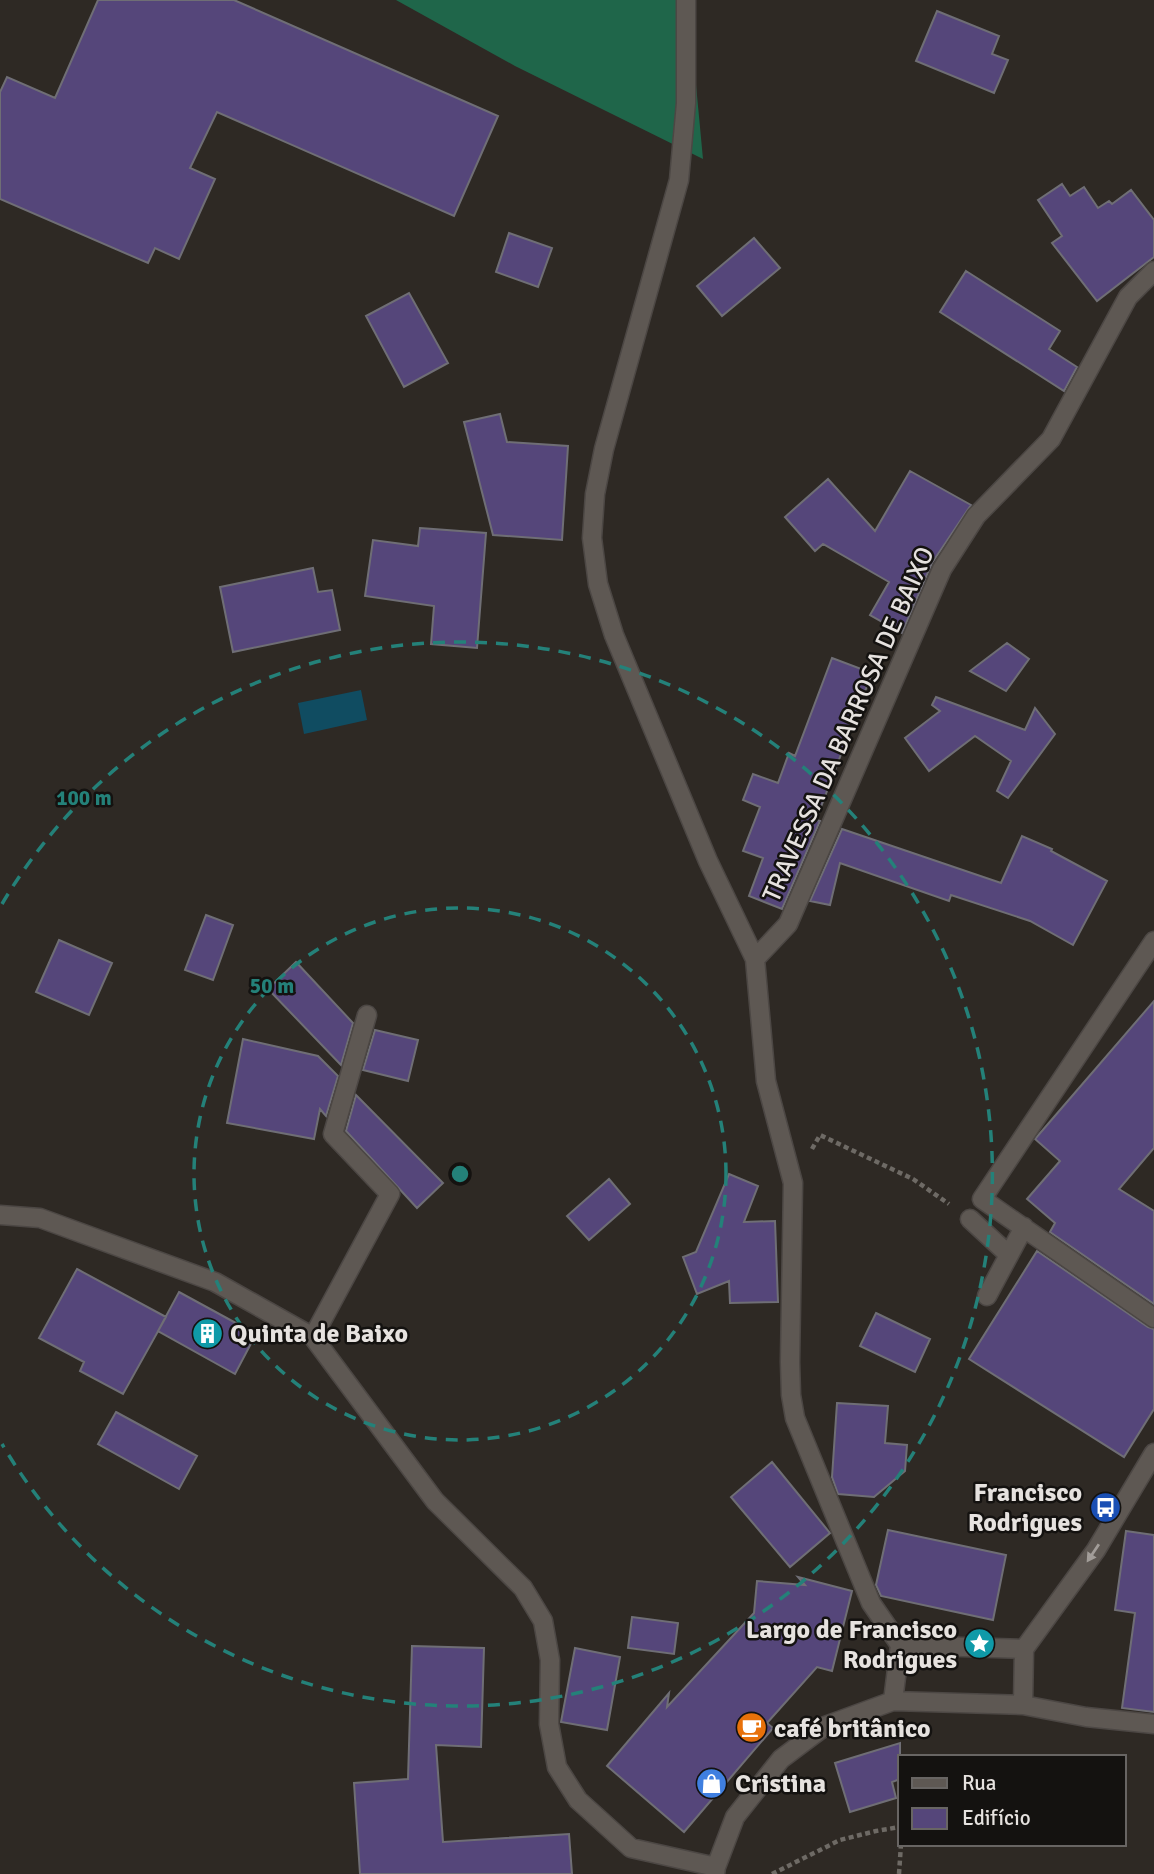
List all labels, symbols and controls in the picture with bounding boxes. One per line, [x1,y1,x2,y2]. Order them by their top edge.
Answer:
street label: TRAVESSA DA BARROSA DE BAIXO [756,542,942,907]
text: 100 m [56,785,112,811]
text: 50 m [250,973,294,999]
centre of rings [448,1162,472,1186]
building icon: Quinta de Baixo [190,1316,224,1350]
place label: Quinta de Baixo [230,1318,408,1350]
place label: Francisco Rodrigues [968,1477,1082,1539]
bus stop icon: Francisco Rodrigues [1088,1490,1122,1524]
one-way arrow [1086,1544,1100,1562]
place label: Largo de Francisco Rodrigues [746,1614,957,1676]
place icon: Largo de Francisco Rodrigues [963,1627,997,1661]
cafe icon: café britânico [734,1711,768,1745]
place label: café britânico [774,1713,931,1745]
legend [898,1755,1126,1846]
shop icon: Cristina [695,1766,729,1800]
place label: Cristina [735,1768,826,1800]
text: Rua [962,1770,996,1796]
text: Edifício [962,1805,1031,1831]

